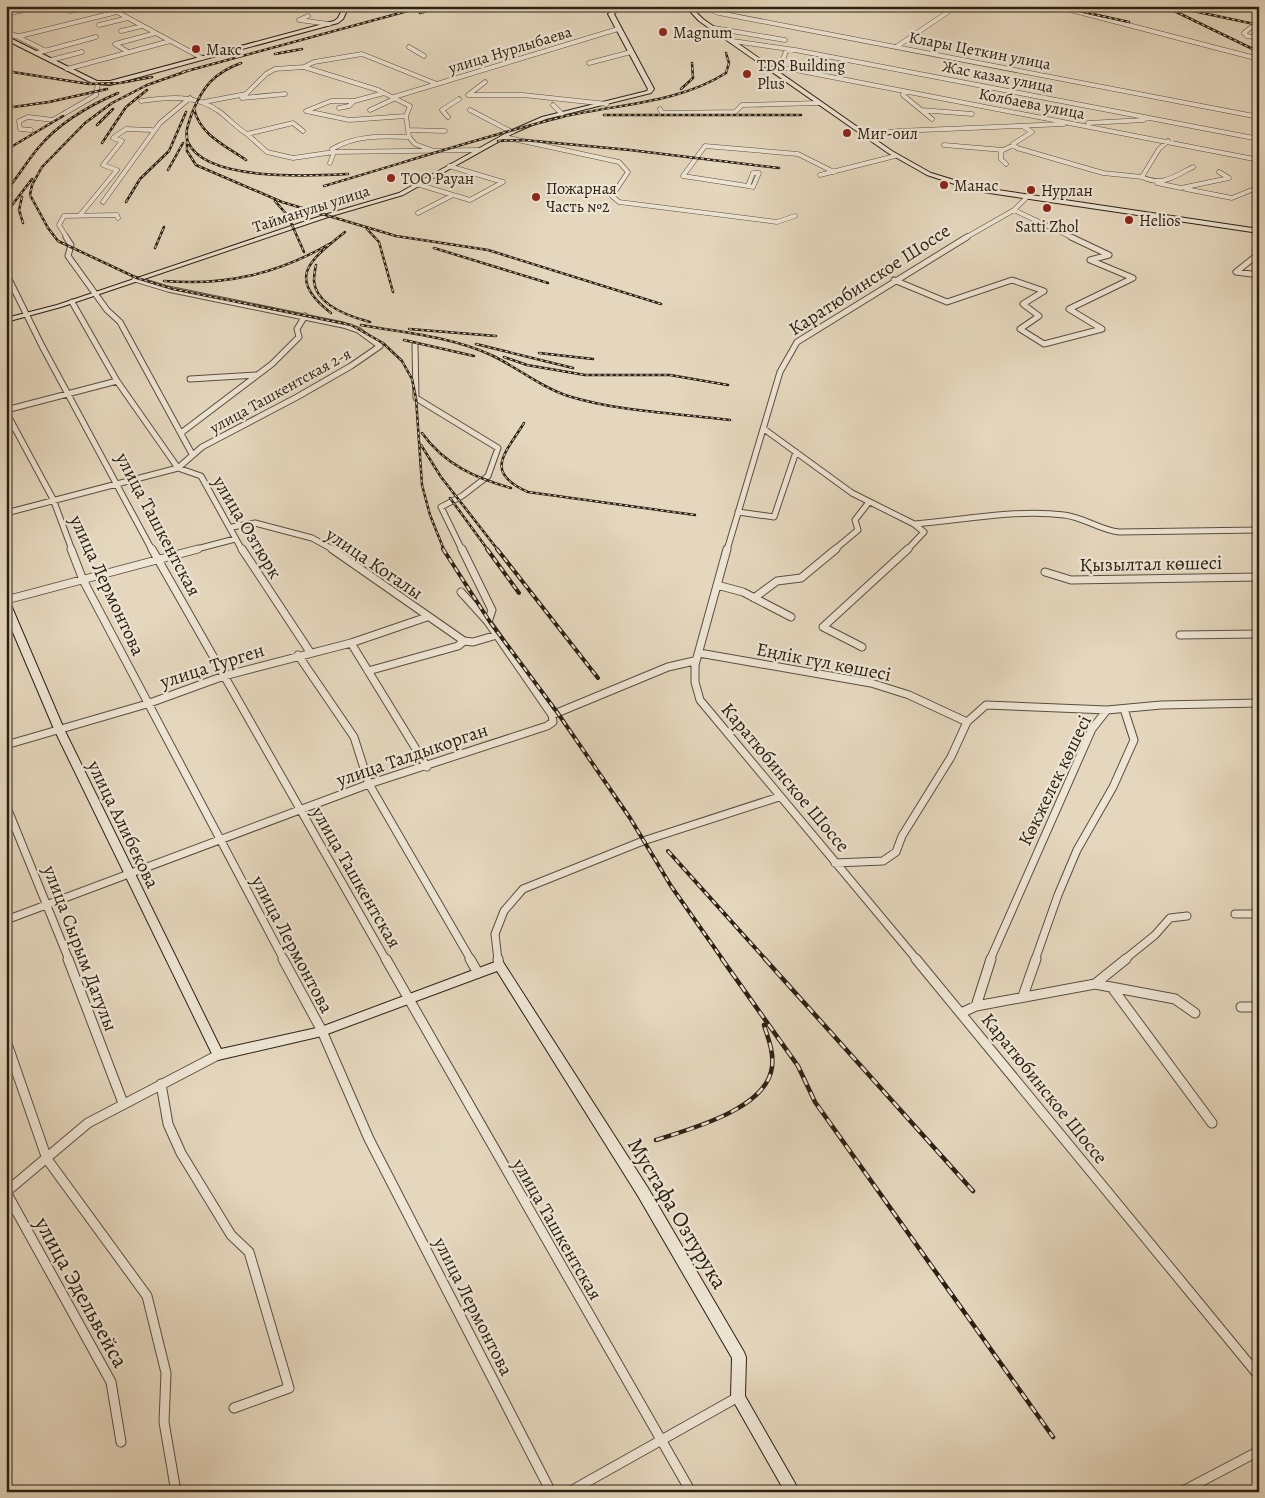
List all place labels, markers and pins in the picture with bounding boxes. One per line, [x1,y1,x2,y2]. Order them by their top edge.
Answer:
place label: Magnum [673,22,733,44]
marker: Magnum [657,26,669,38]
place label: Макс [206,39,242,61]
marker: Макс [190,43,202,55]
place label: TDS Building Plus [757,55,845,95]
marker: TDS Building Plus [741,68,753,80]
place label: Миг-оил [857,123,918,145]
marker: Миг-оил [841,127,853,139]
place label: ТОО Рауан [401,168,474,190]
marker: ТОО Рауан [385,172,397,184]
place label: Манас [954,175,998,197]
place label: Пожарная Часть №2 [546,178,617,218]
marker: Манас [938,179,950,191]
place label: Нурлан [1041,180,1093,202]
marker: Нурлан [1025,184,1037,196]
marker: Пожарная Часть №2 [530,191,542,203]
marker: Satti Zhol [1041,202,1053,214]
place label: Helios [1139,210,1181,232]
marker: Helios [1123,214,1135,226]
place label: Satti Zhol [1015,216,1079,238]

